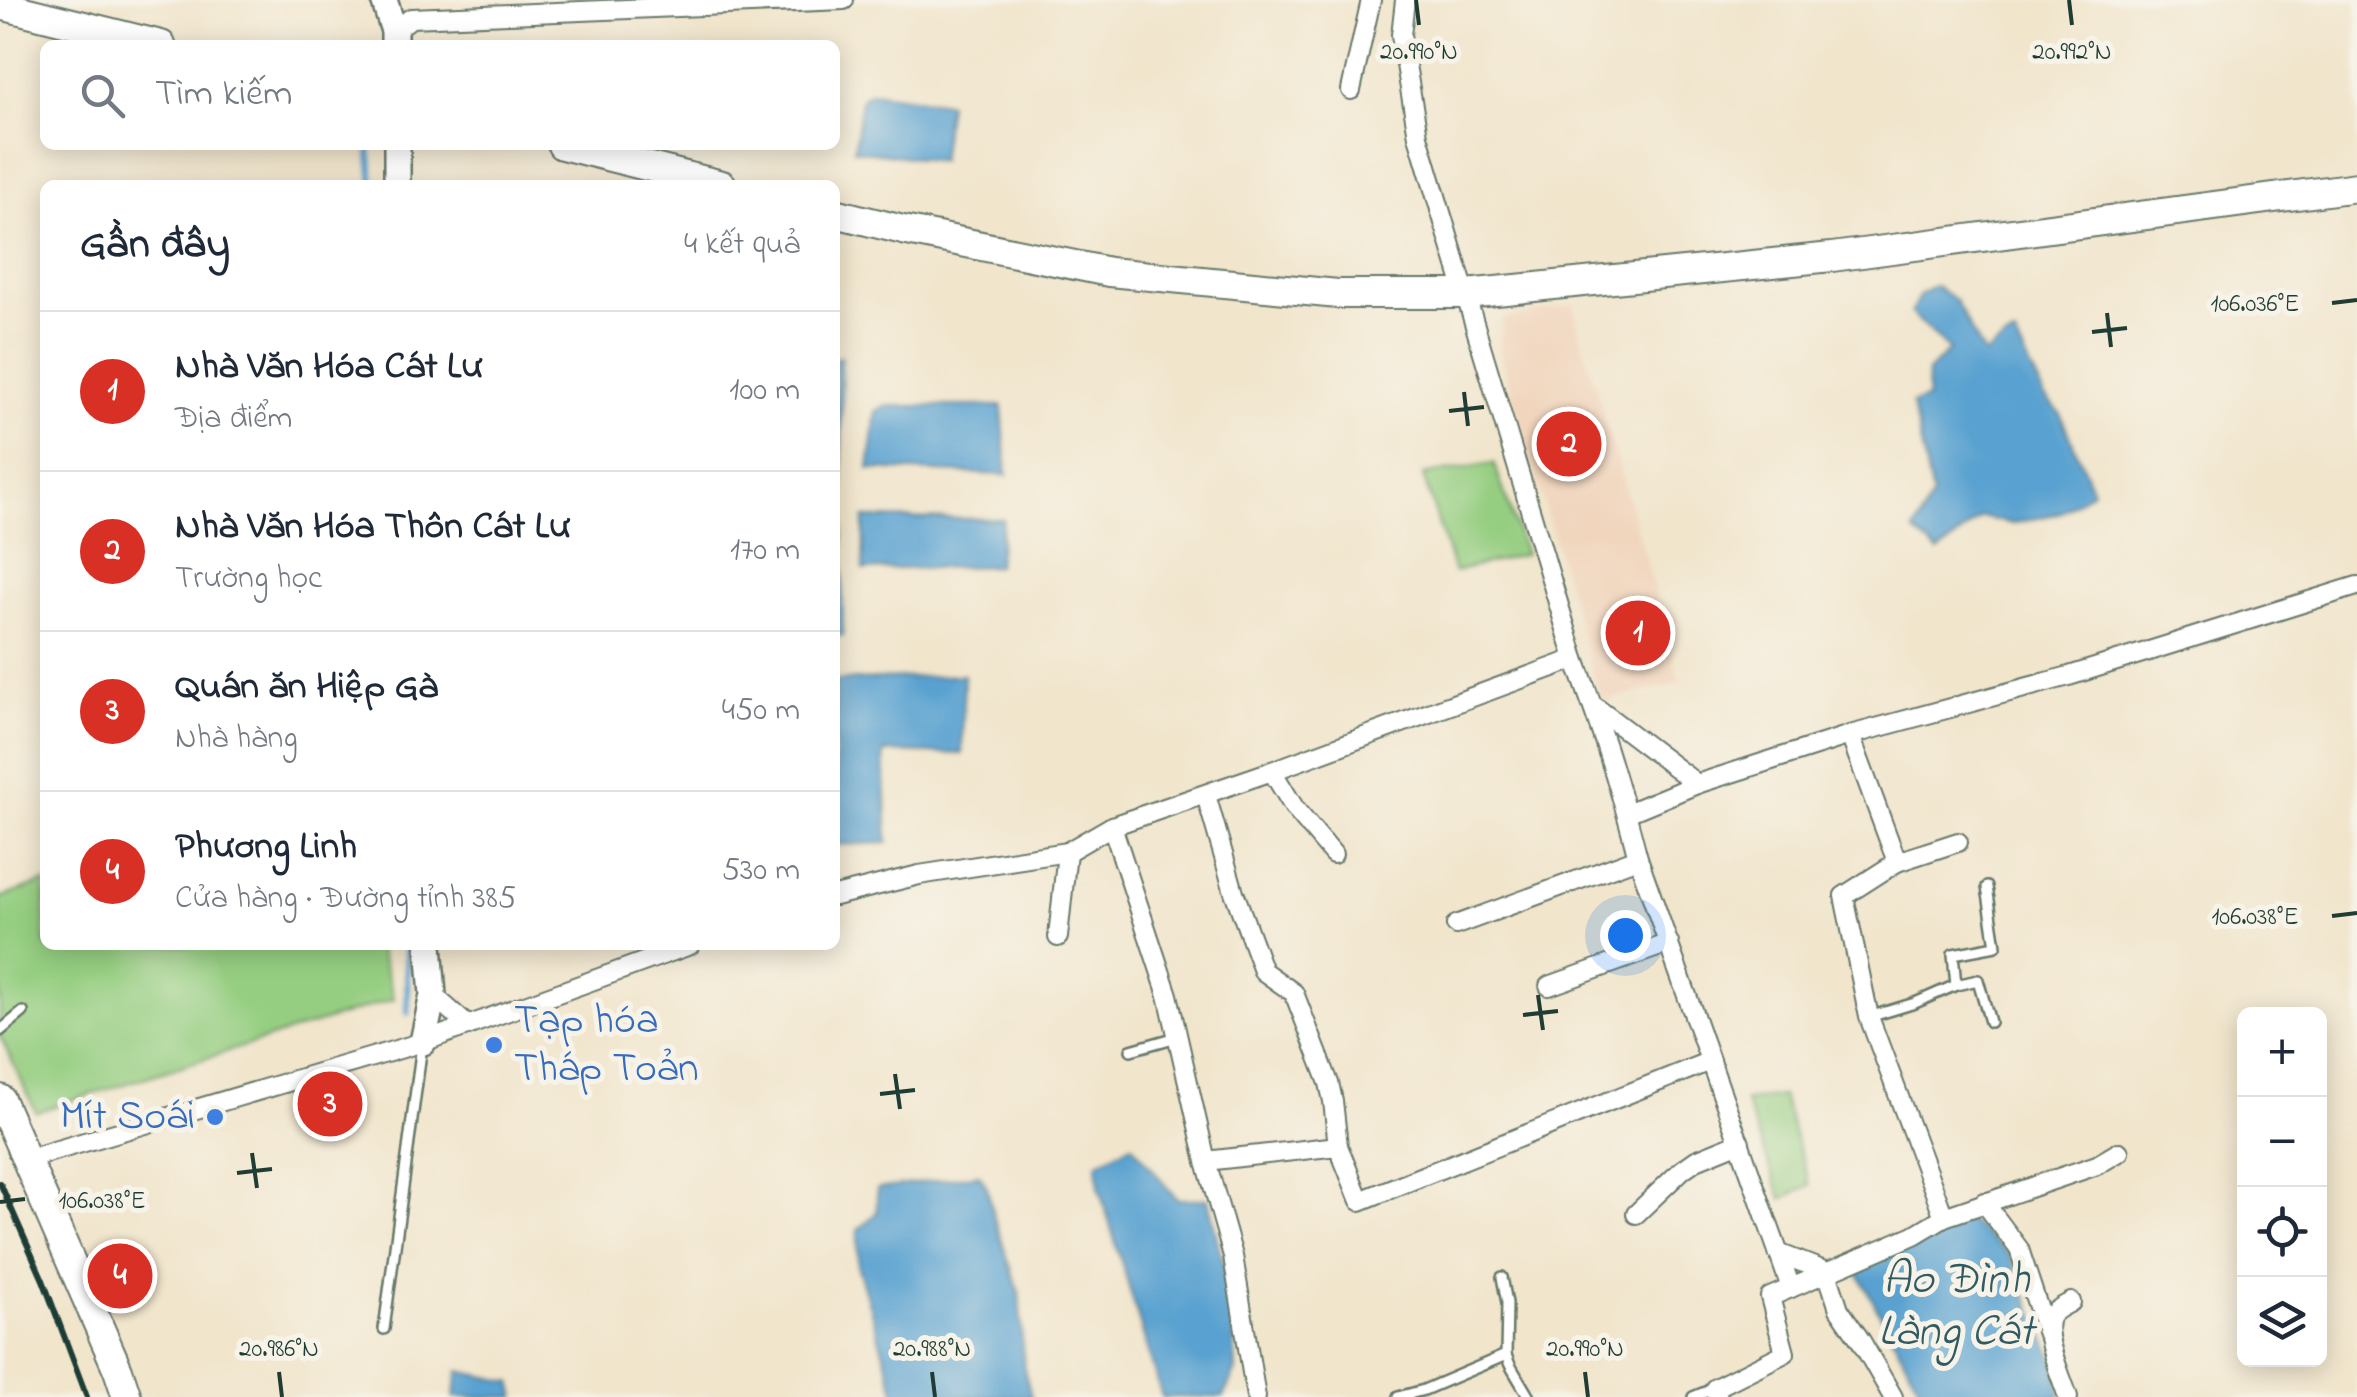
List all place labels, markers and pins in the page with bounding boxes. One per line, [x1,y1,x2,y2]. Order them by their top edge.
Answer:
pin: 2 [1536,406,1602,482]
pin: 1 [1606,596,1670,670]
place label: Tạp hóa Tháp Toản [514,991,699,1100]
marker: Tạp hóa Tháp Toản [483,1034,505,1056]
pin: 3 [298,1066,362,1142]
place label: Mít Soái [60,1087,195,1148]
marker: Mít Soái [204,1106,226,1128]
pin: 4 [88,1238,152,1314]

